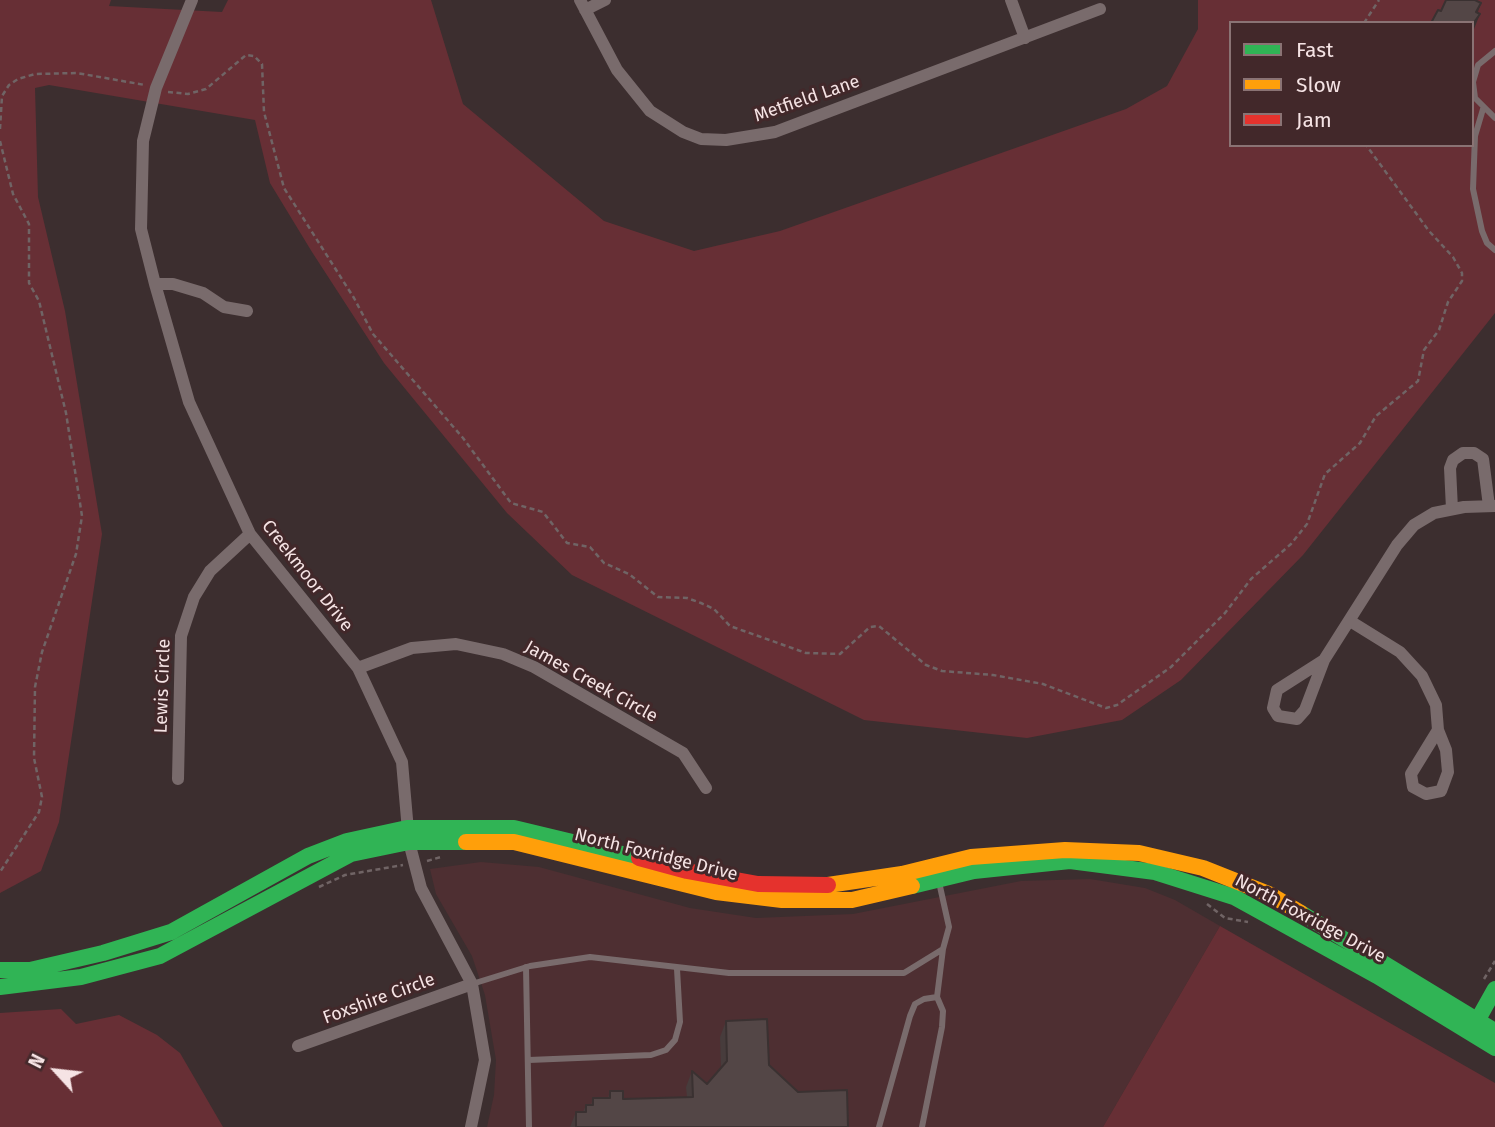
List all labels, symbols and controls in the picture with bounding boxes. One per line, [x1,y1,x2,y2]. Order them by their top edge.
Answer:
legend [1229,21,1474,147]
text: Fast [1296,37,1334,63]
street label: Metfield Lane [751,71,863,127]
text: Slow [1296,72,1341,98]
text: Jam [1296,107,1332,133]
street label: Creekmoor Drive [257,516,357,636]
street label: James Creek Circle [521,637,661,727]
street label: Lewis Circle [151,638,175,734]
street label: North Foxridge Drive [572,824,740,886]
street label: North Foxridge Drive [1231,870,1389,968]
street label: Foxshire Circle [320,969,438,1029]
north arrow [21,1036,91,1106]
text: N [24,1050,50,1072]

